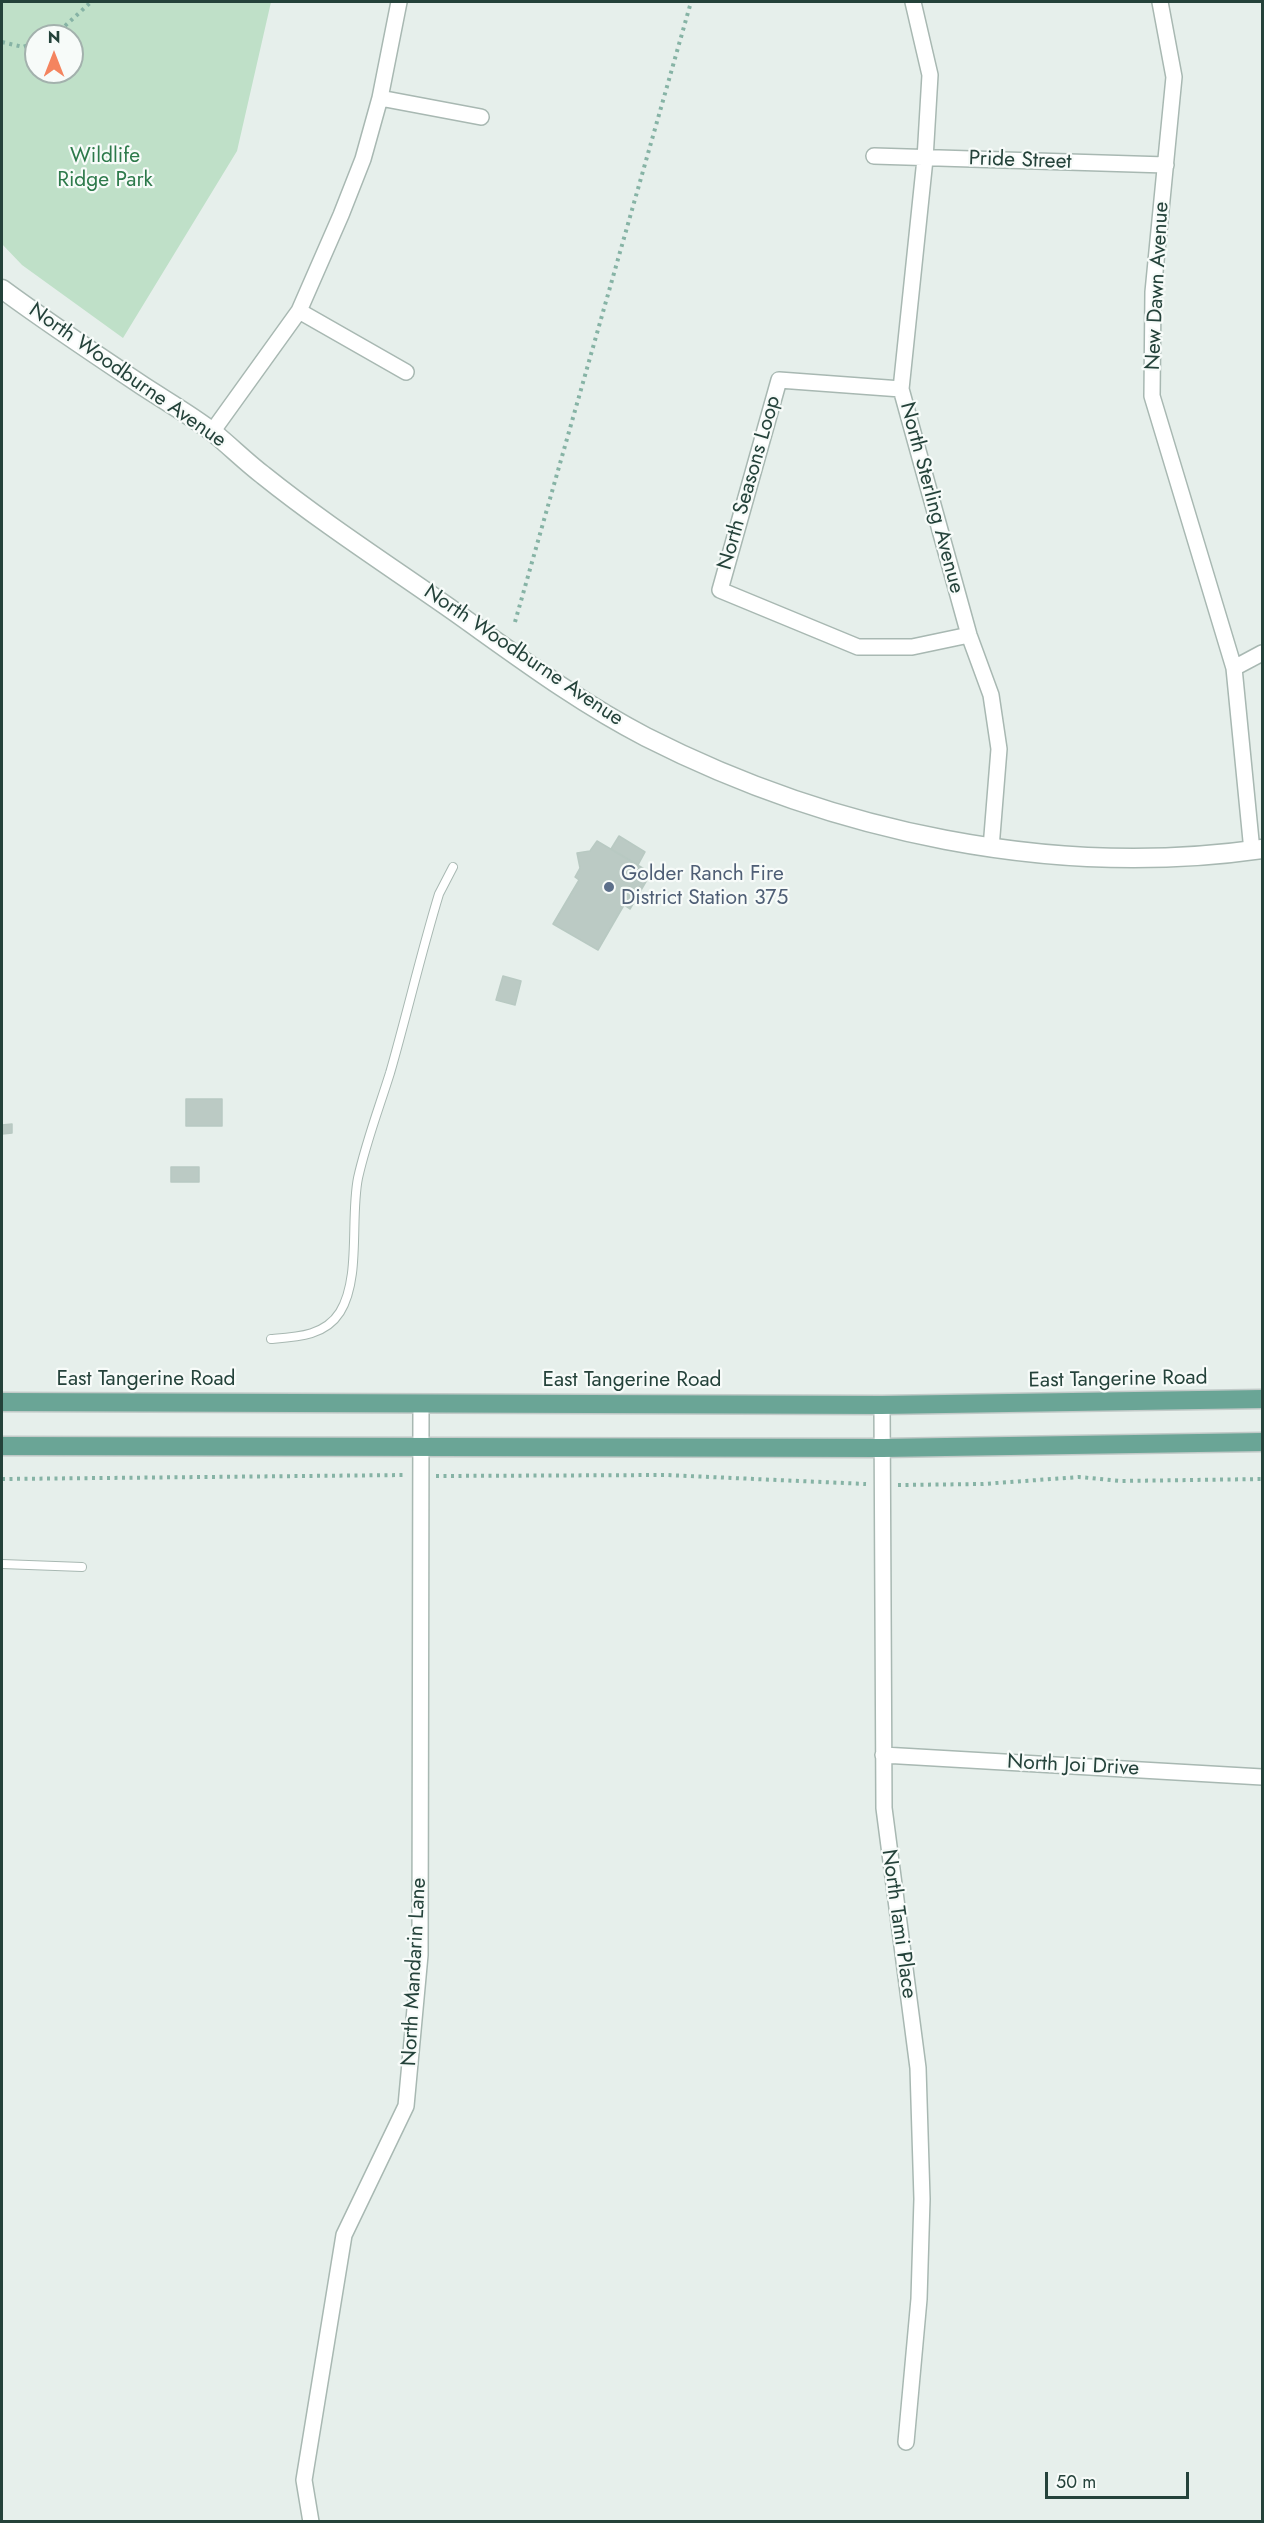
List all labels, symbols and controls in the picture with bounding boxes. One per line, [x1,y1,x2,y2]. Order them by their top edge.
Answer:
north arrow [24,24,84,84]
text: N [48,26,60,49]
park label: Wildlife Ridge Park [57,144,153,194]
street label: Pride Street [968,147,1072,175]
street label: New Dawn Avenue [1141,201,1175,371]
street label: North Woodburne Avenue [23,298,231,454]
street label: North Seasons Loop [713,393,787,573]
street label: North Sterling Avenue [893,400,969,596]
street label: North Woodburne Avenue [419,580,627,732]
place label: Golder Ranch Fire District Station 375 [621,862,788,912]
marker: Golder Ranch Fire District Station 375 [602,880,616,894]
street label: East Tangerine Road [1028,1366,1208,1394]
street label: East Tangerine Road [56,1367,236,1393]
street label: East Tangerine Road [542,1368,722,1394]
street label: North Joi Drive [1006,1750,1140,1782]
street label: North Tami Place [875,1848,921,2000]
street label: North Mandarin Lane [397,1877,433,2067]
scale bar [1048,2460,1192,2498]
text: 50 m [1056,2469,1096,2495]

